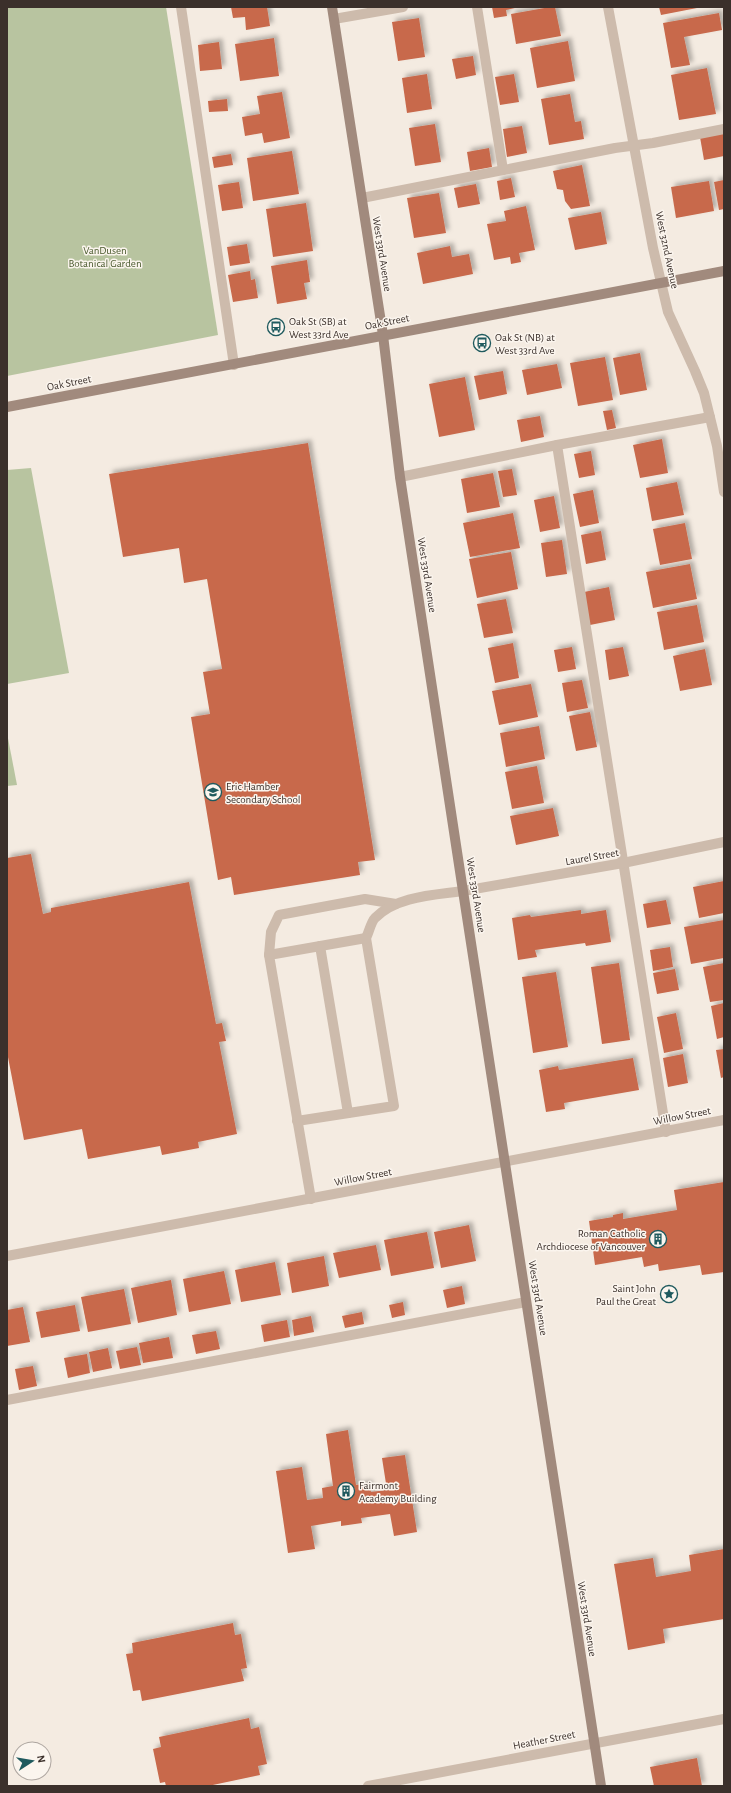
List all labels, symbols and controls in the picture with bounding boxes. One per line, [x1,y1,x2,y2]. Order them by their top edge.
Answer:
street label: West 32nd Avenue [653,210,681,290]
street label: West 33rd Avenue [371,216,393,292]
park label: VanDusen Botanical Garden [68,245,142,269]
street label: Oak Street [364,312,411,332]
place label: Oak St (SB) at West 33rd Ave [289,316,349,340]
bus stop icon: Oak St (SB) at West 33rd Ave [266,317,286,337]
place label: Oak St (NB) at West 33rd Ave [495,332,555,356]
bus stop icon: Oak St (NB) at West 33rd Ave [472,333,492,353]
street label: Oak Street [46,373,93,393]
street label: West 33rd Avenue [416,537,438,613]
place label: Eric Hamber Secondary School [226,781,301,805]
school or university icon: Eric Hamber Secondary School [203,782,223,802]
street label: Laurel Street [564,847,620,867]
street label: West 33rd Avenue [465,857,487,933]
street label: Willow Street [652,1105,712,1127]
street label: Willow Street [333,1166,393,1188]
place label: Roman Catholic Archdiocese of Vancouver [536,1228,646,1252]
building icon: Roman Catholic Archdiocese of Vancouver [648,1229,668,1249]
street label: West 33rd Avenue [527,1260,549,1336]
place label: Saint John Paul the Great [596,1283,656,1307]
place icon: Saint John Paul the Great [659,1284,679,1304]
place label: Fairmont Academy Building [359,1480,437,1504]
building icon: Fairmont Academy Building [336,1481,356,1501]
street label: West 33rd Avenue [576,1581,598,1657]
street label: Heather Street [512,1728,576,1751]
north arrow [12,1741,52,1781]
text: N [35,1754,47,1764]

